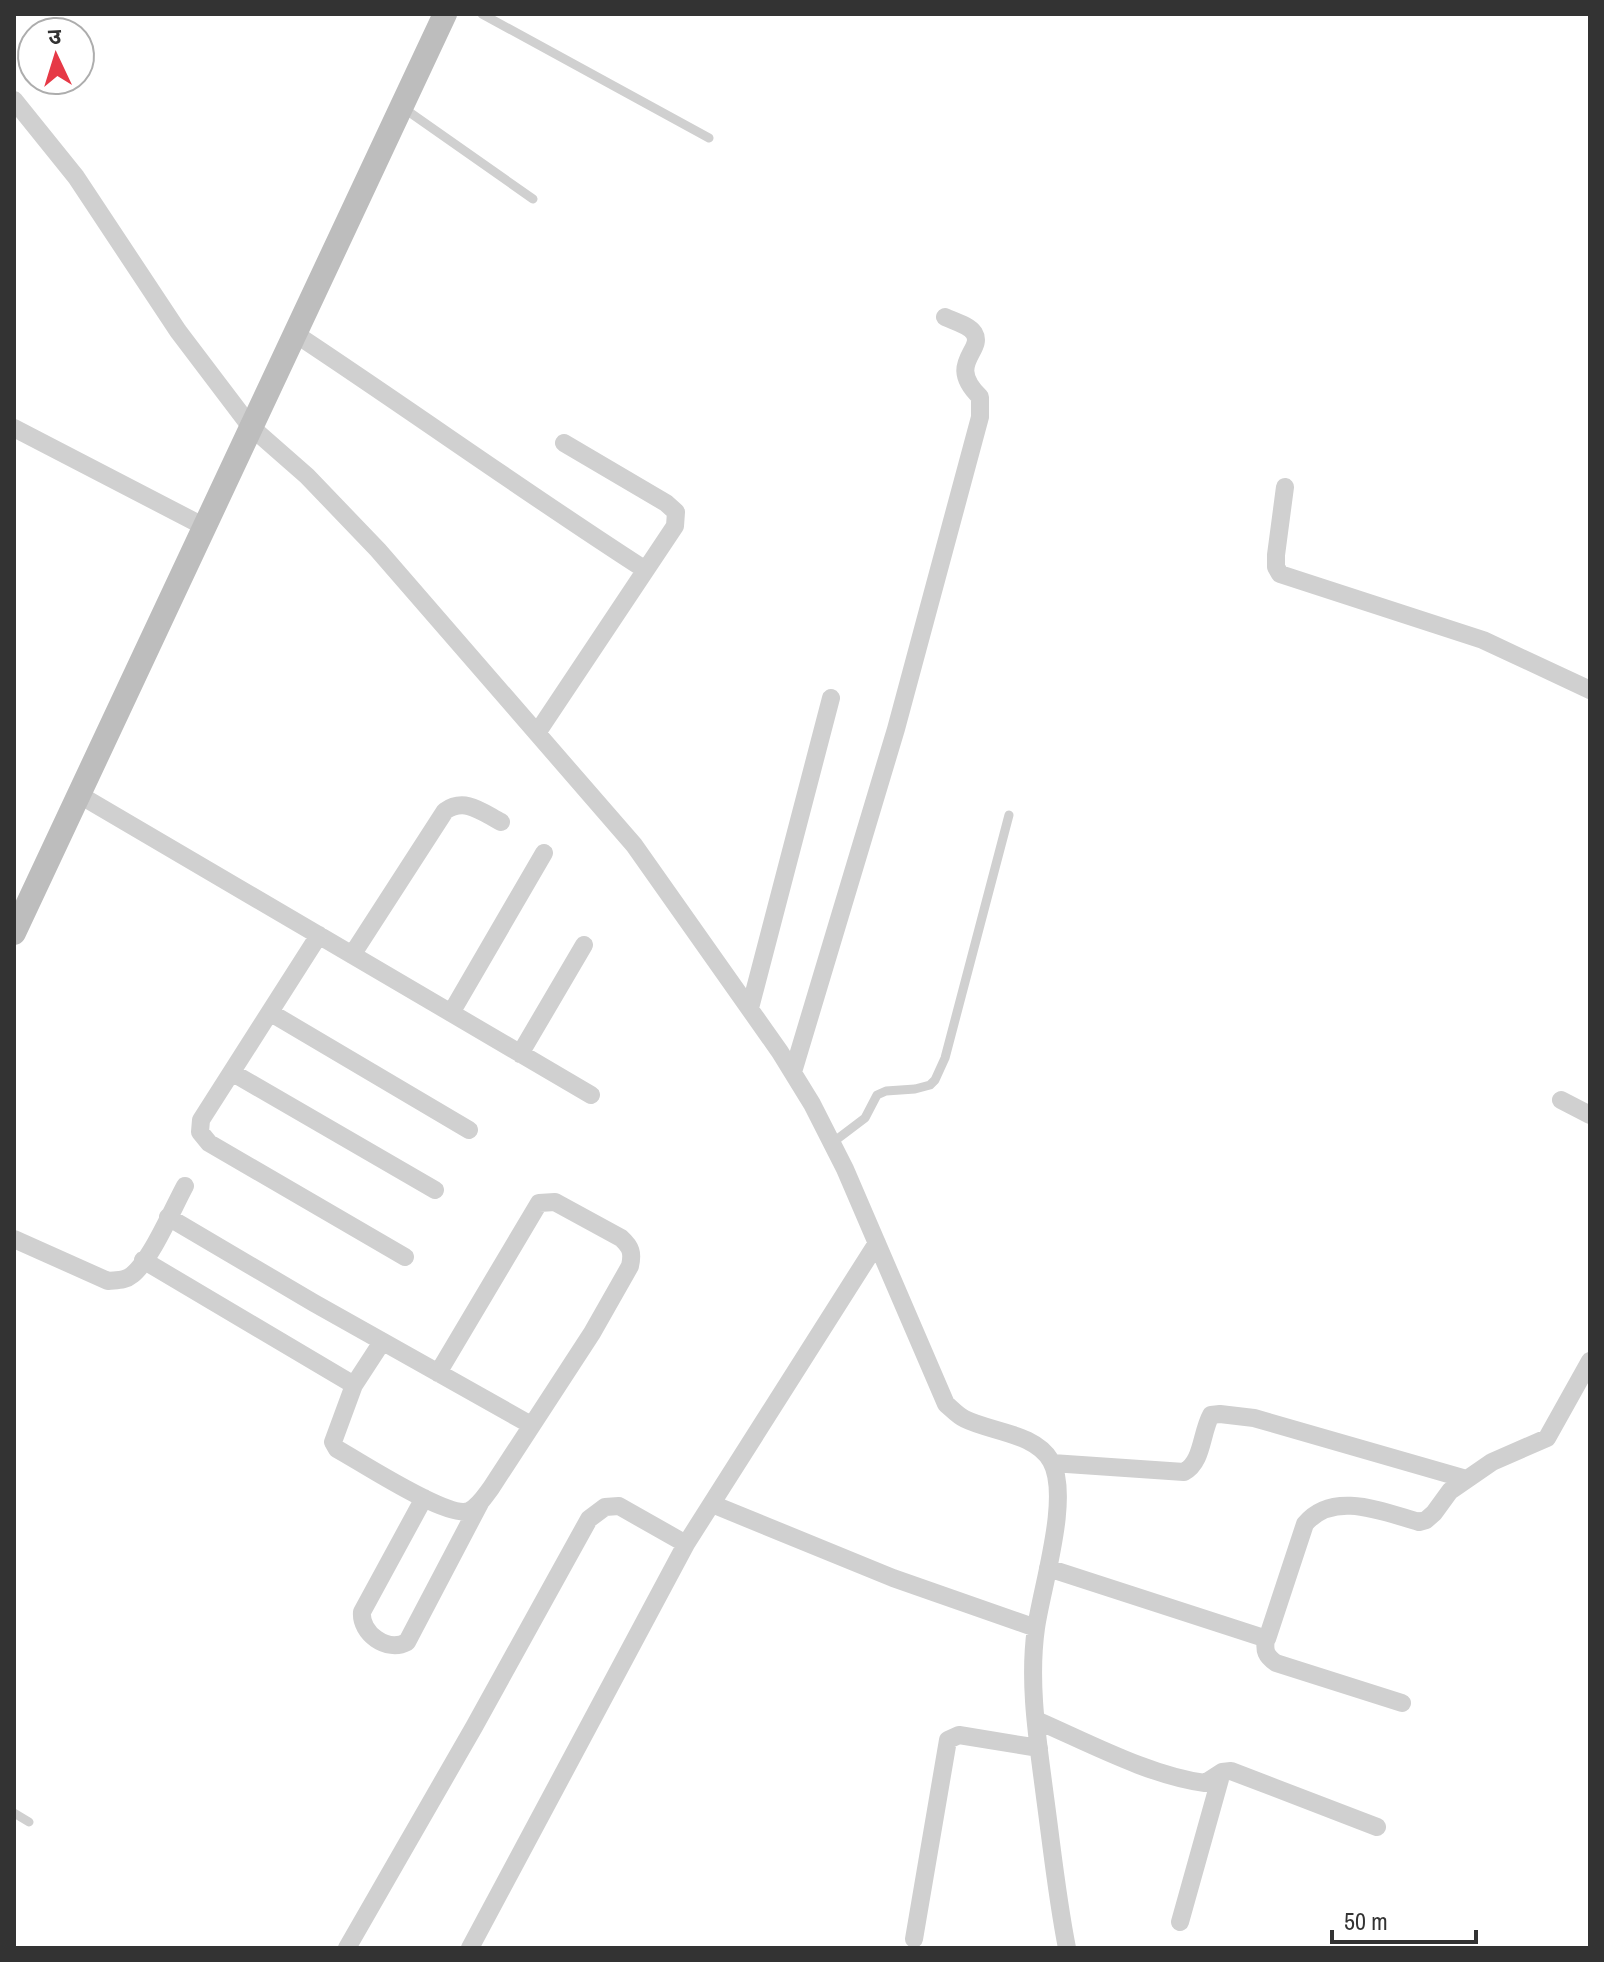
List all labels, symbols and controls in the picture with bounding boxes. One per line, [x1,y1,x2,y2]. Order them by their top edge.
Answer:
north arrow [16,16,96,96]
text: उ [47,21,63,51]
scale bar [1332,1894,1476,1944]
text: 50 m [1344,1905,1388,1937]

